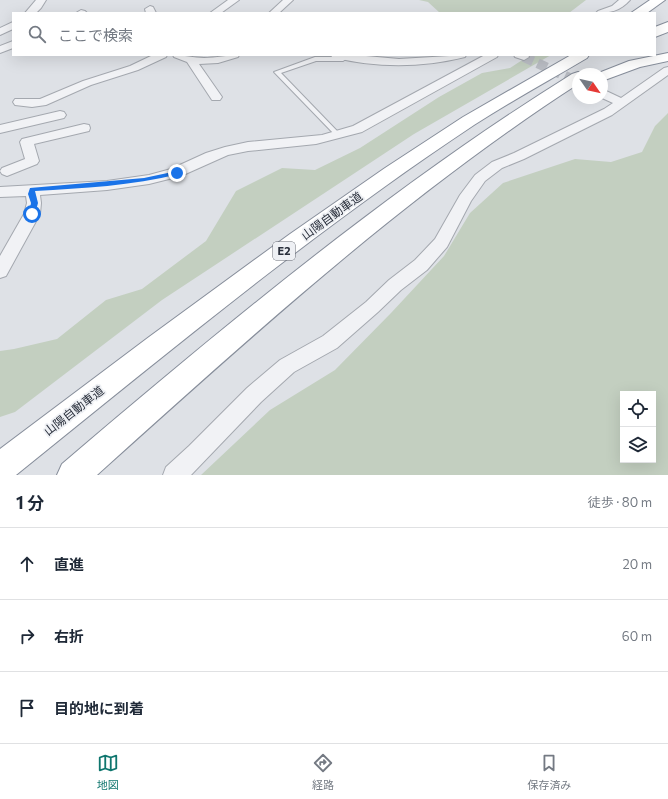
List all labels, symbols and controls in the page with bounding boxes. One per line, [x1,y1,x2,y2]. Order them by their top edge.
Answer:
search box [12,12,656,56]
icon: search [26,23,48,45]
text: ここで検索 [58,26,133,44]
north arrow [572,68,608,104]
route end [168,164,186,182]
street label: 山陽自動車道 [298,188,365,242]
route start [23,205,41,223]
road number: E2 [273,242,295,260]
street label: 山陽自動車道 [41,383,106,438]
map controls [620,391,656,463]
button: locate [620,391,656,427]
button: layers [620,427,656,463]
text: 1 分 [16,492,44,513]
text: 徒歩 · 80 m [588,494,652,510]
icon: ahead [16,553,38,575]
text: 直進 [54,555,84,573]
text: 20 m [623,556,652,572]
icon: right [16,625,38,647]
text: 右折 [54,627,84,645]
text: 60 m [622,628,652,644]
icon: arrive [16,697,38,719]
text: 目的地に到着 [54,699,144,717]
tab: 地図 [97,752,119,792]
tab: 経路 [312,752,334,792]
tab: 保存済み [527,752,571,792]

